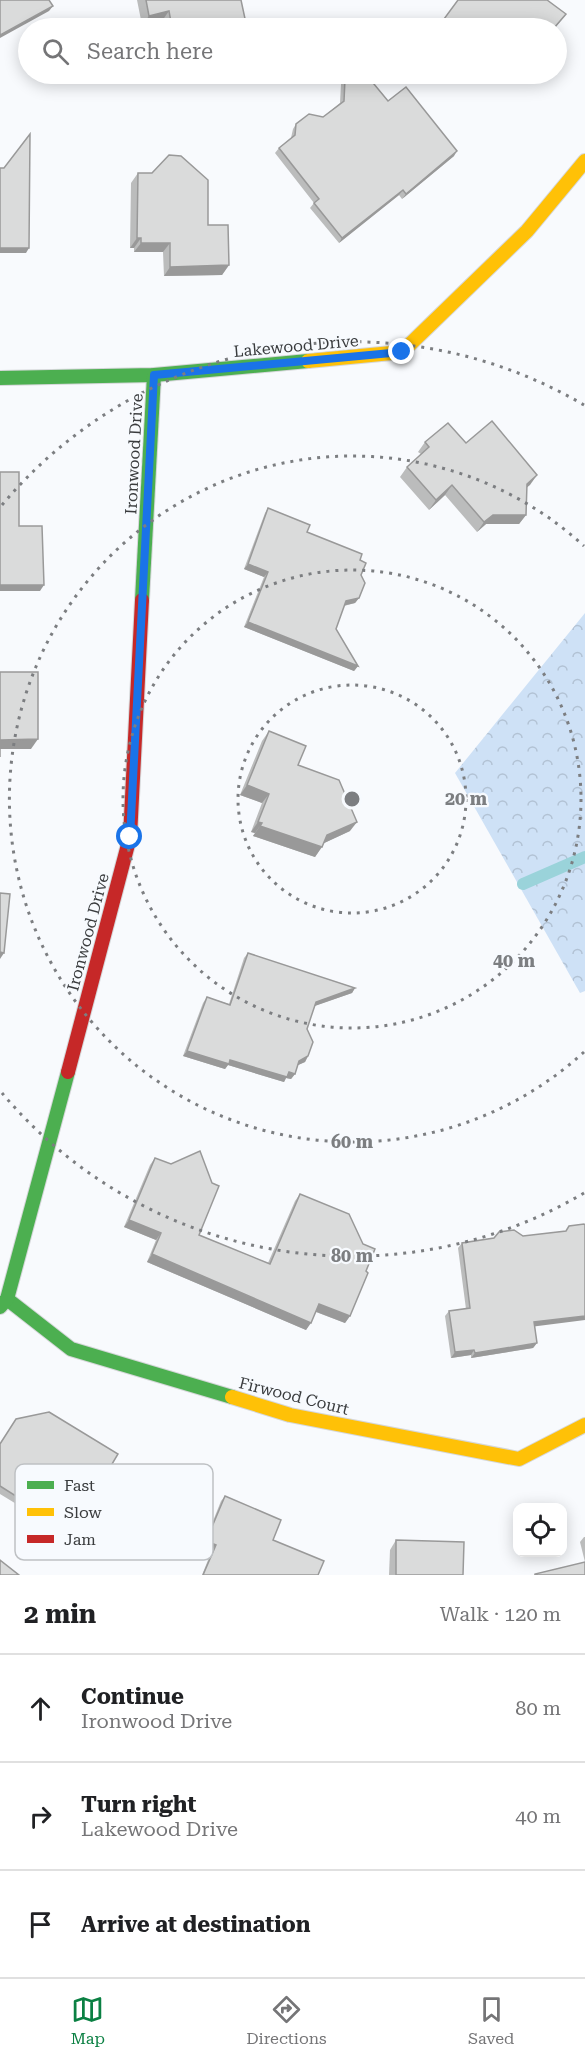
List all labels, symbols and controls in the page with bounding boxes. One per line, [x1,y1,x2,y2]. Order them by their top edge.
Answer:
search box [18,18,567,84]
icon: search [39,35,72,68]
text: Search here [87,39,213,64]
street label: Lakewood Drive [233,331,360,361]
route end [388,338,414,364]
street label: Ironwood Drive [121,393,147,515]
text: 20 m [445,788,488,809]
centre of rings [342,789,362,809]
route start [116,823,142,849]
street label: Ironwood Drive [63,871,113,993]
text: 40 m [493,950,536,971]
text: 60 m [331,1131,374,1152]
text: 80 m [331,1245,374,1266]
street label: Firwood Court [237,1373,351,1419]
legend [15,1464,213,1560]
text: Fast [64,1476,95,1495]
text: Slow [64,1503,102,1522]
map controls [513,1503,567,1557]
button: locate [513,1503,567,1557]
text: Jam [64,1530,96,1549]
text: 2 min [24,1599,96,1629]
text: Walk · 120 m [440,1602,561,1626]
text: Continue [81,1684,184,1709]
icon: ahead [24,1692,57,1725]
text: 80 m [515,1696,561,1720]
text: Ironwood Drive [81,1709,232,1733]
text: Turn right [81,1792,196,1817]
icon: right [24,1800,57,1833]
text: 40 m [515,1804,561,1828]
text: Lakewood Drive [81,1817,238,1841]
icon: arrive [24,1908,57,1941]
text: Arrive at destination [81,1912,310,1937]
tab: Map [71,1993,105,2048]
tab: Directions [246,1993,327,2048]
tab: Saved [468,1993,514,2048]

